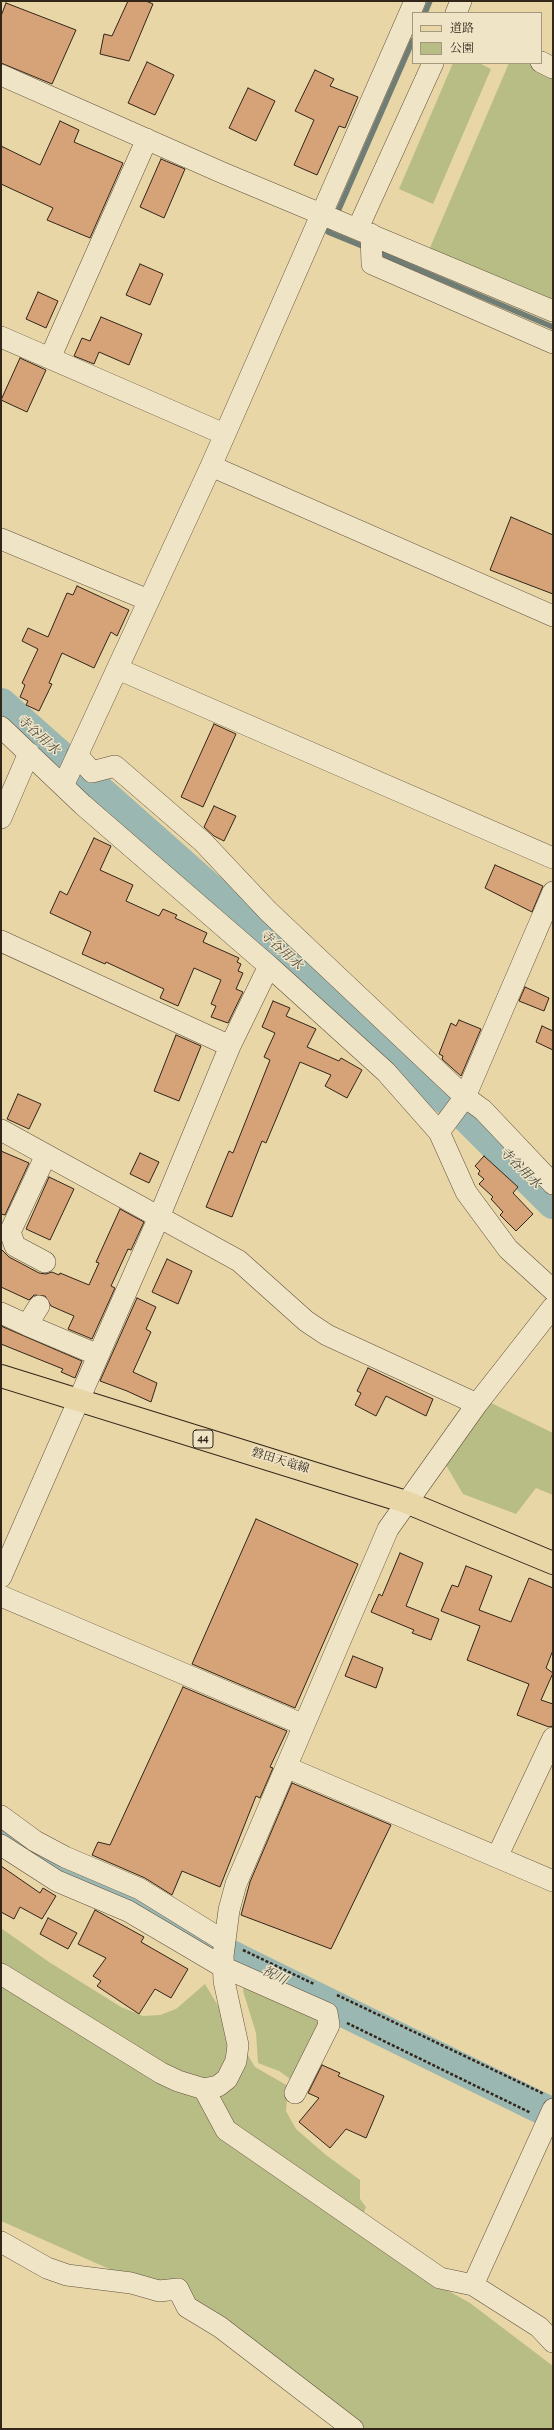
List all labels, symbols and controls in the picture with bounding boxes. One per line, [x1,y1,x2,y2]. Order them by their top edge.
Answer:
legend [412,12,542,64]
text: 道路 [450,20,474,38]
text: 公園 [450,40,474,58]
water label: 寺谷用水 [12,713,62,759]
water label: 寺谷用水 [255,928,305,974]
water label: 寺谷用水 [495,1145,543,1193]
road number: 44 [193,1430,213,1448]
street label: 磐田天竜線 [249,1446,311,1478]
water label: 祝川 [259,1964,289,1990]

